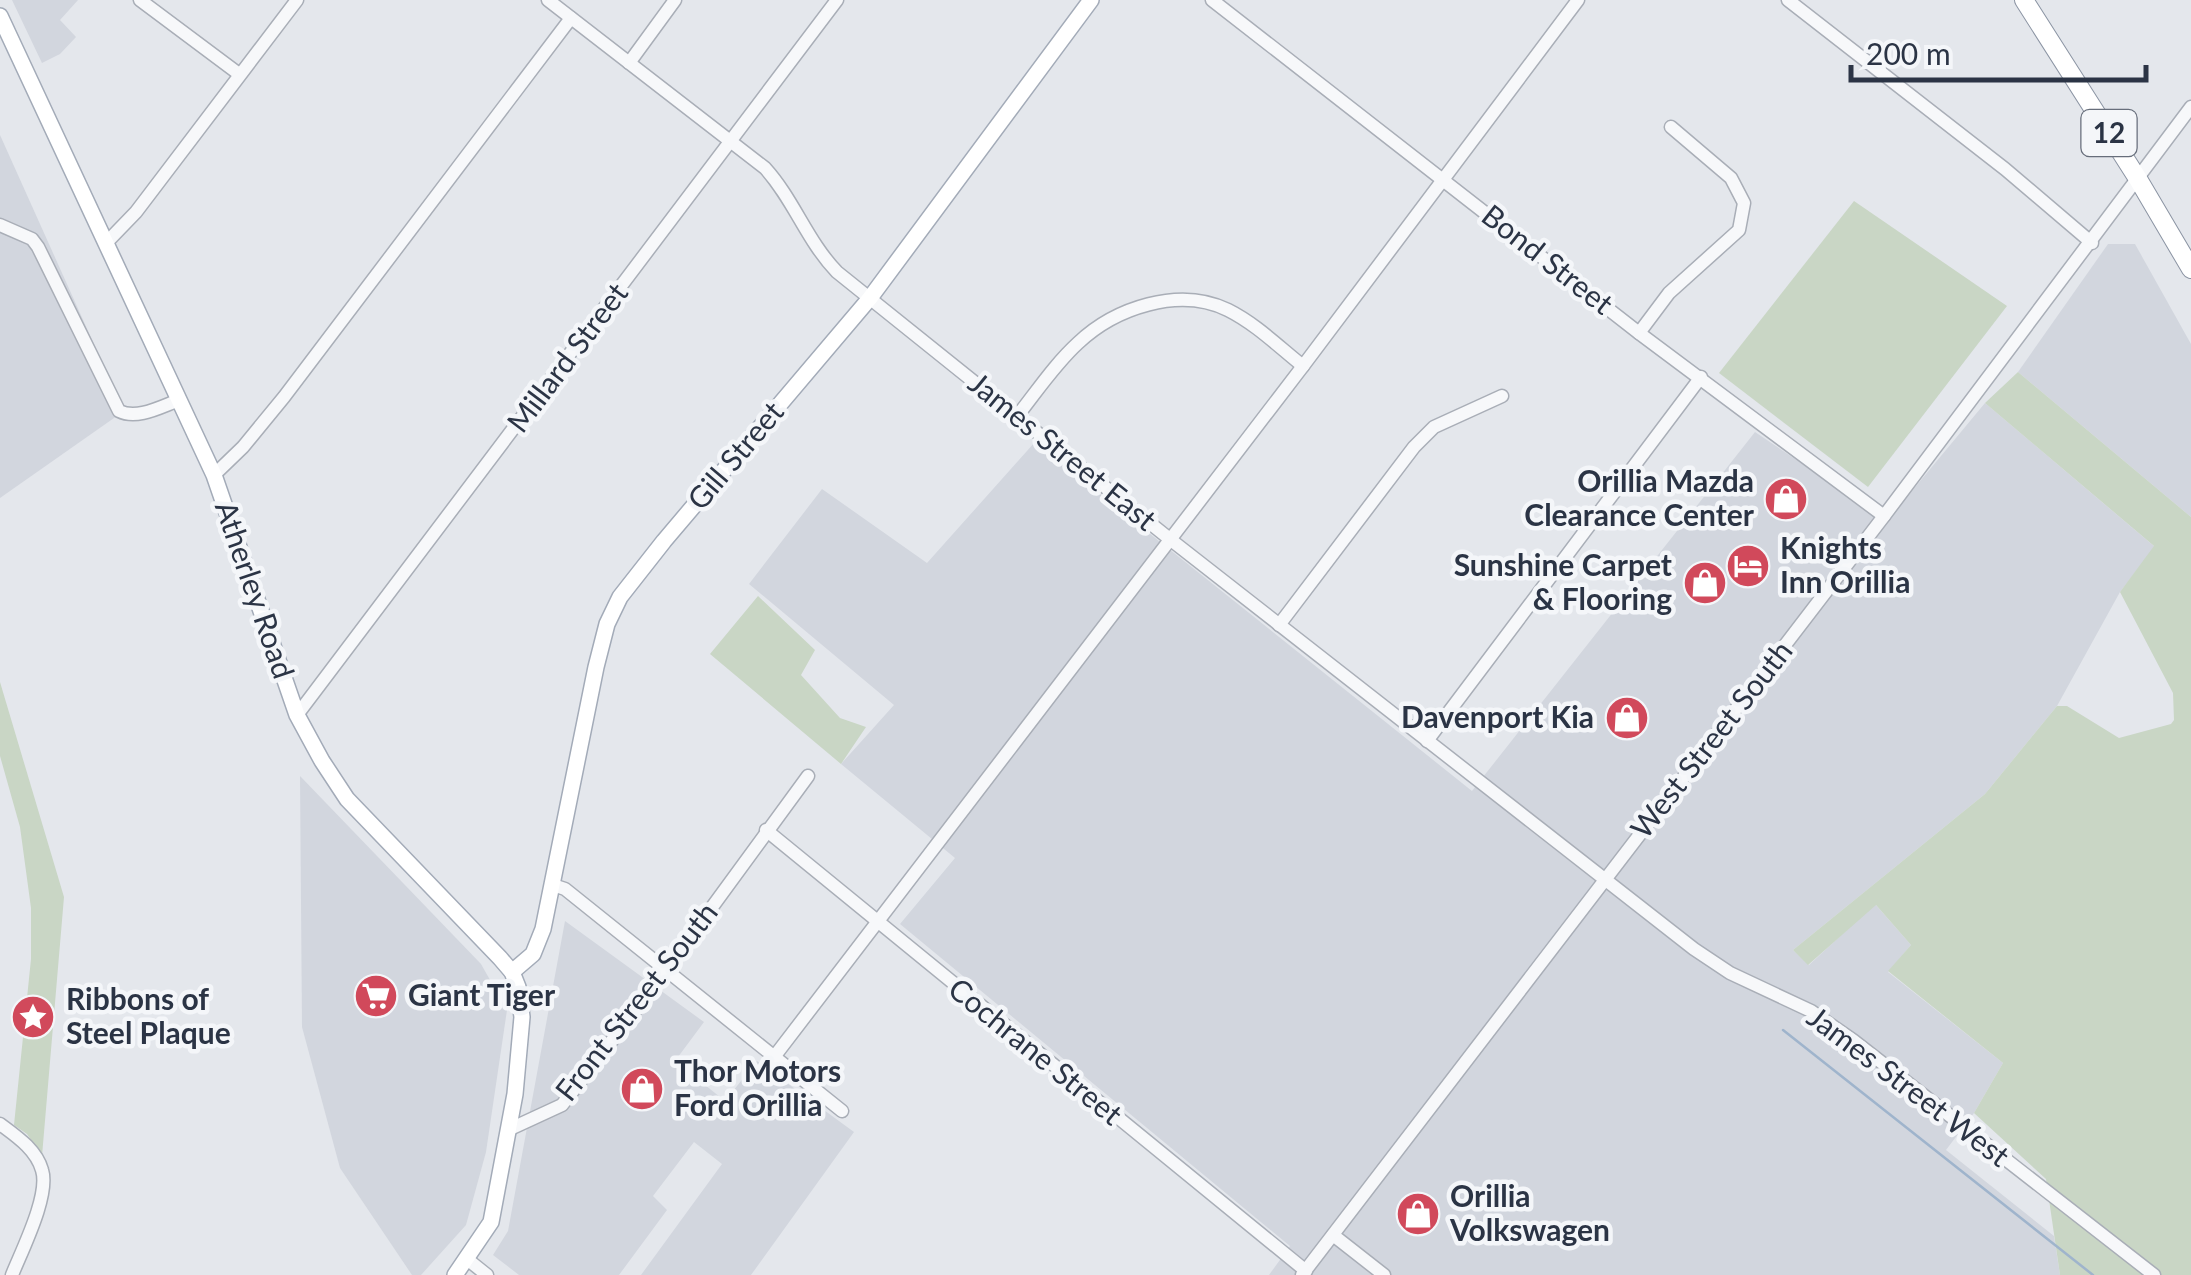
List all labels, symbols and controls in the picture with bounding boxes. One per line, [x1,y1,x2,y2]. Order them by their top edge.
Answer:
scale bar [1851,20,2146,82]
text: 200 m [1866,35,1951,71]
road number: 12 [2082,110,2136,156]
street label: Bond Street [1476,196,1621,321]
street label: Millard Street [499,275,634,439]
street label: James Street East [962,364,1164,537]
street label: Gill Street [679,393,790,516]
place label: Orillia Mazda Clearance Center [1524,462,1755,532]
shop icon: Orillia Mazda Clearance Center [1763,476,1809,522]
street label: Atherley Road [209,496,303,683]
place label: Knights Inn Orillia [1780,529,1910,599]
hotel icon: Knights Inn Orillia [1725,543,1771,589]
place label: Sunshine Carpet & Flooring [1454,546,1672,616]
shop icon: Sunshine Carpet & Flooring [1682,560,1728,606]
street label: West Street South [1622,633,1799,845]
shop icon: Davenport Kia [1604,695,1650,741]
place label: Davenport Kia [1401,698,1594,734]
street label: Front Street South [547,894,724,1107]
street label: Cochrane Street [942,970,1130,1131]
supermarket icon: Giant Tiger [353,973,399,1019]
place label: Giant Tiger [408,976,556,1012]
place label: Ribbons of Steel Plaque [66,980,231,1050]
place icon: Ribbons of Steel Plaque [10,994,56,1040]
street label: James Street West [1801,998,2017,1173]
place label: Thor Motors Ford Orillia [674,1052,841,1122]
shop icon: Thor Motors Ford Orillia [619,1066,665,1112]
place label: Orillia Volkswagen [1449,1177,1610,1247]
shop icon: Orillia Volkswagen [1395,1191,1441,1237]

